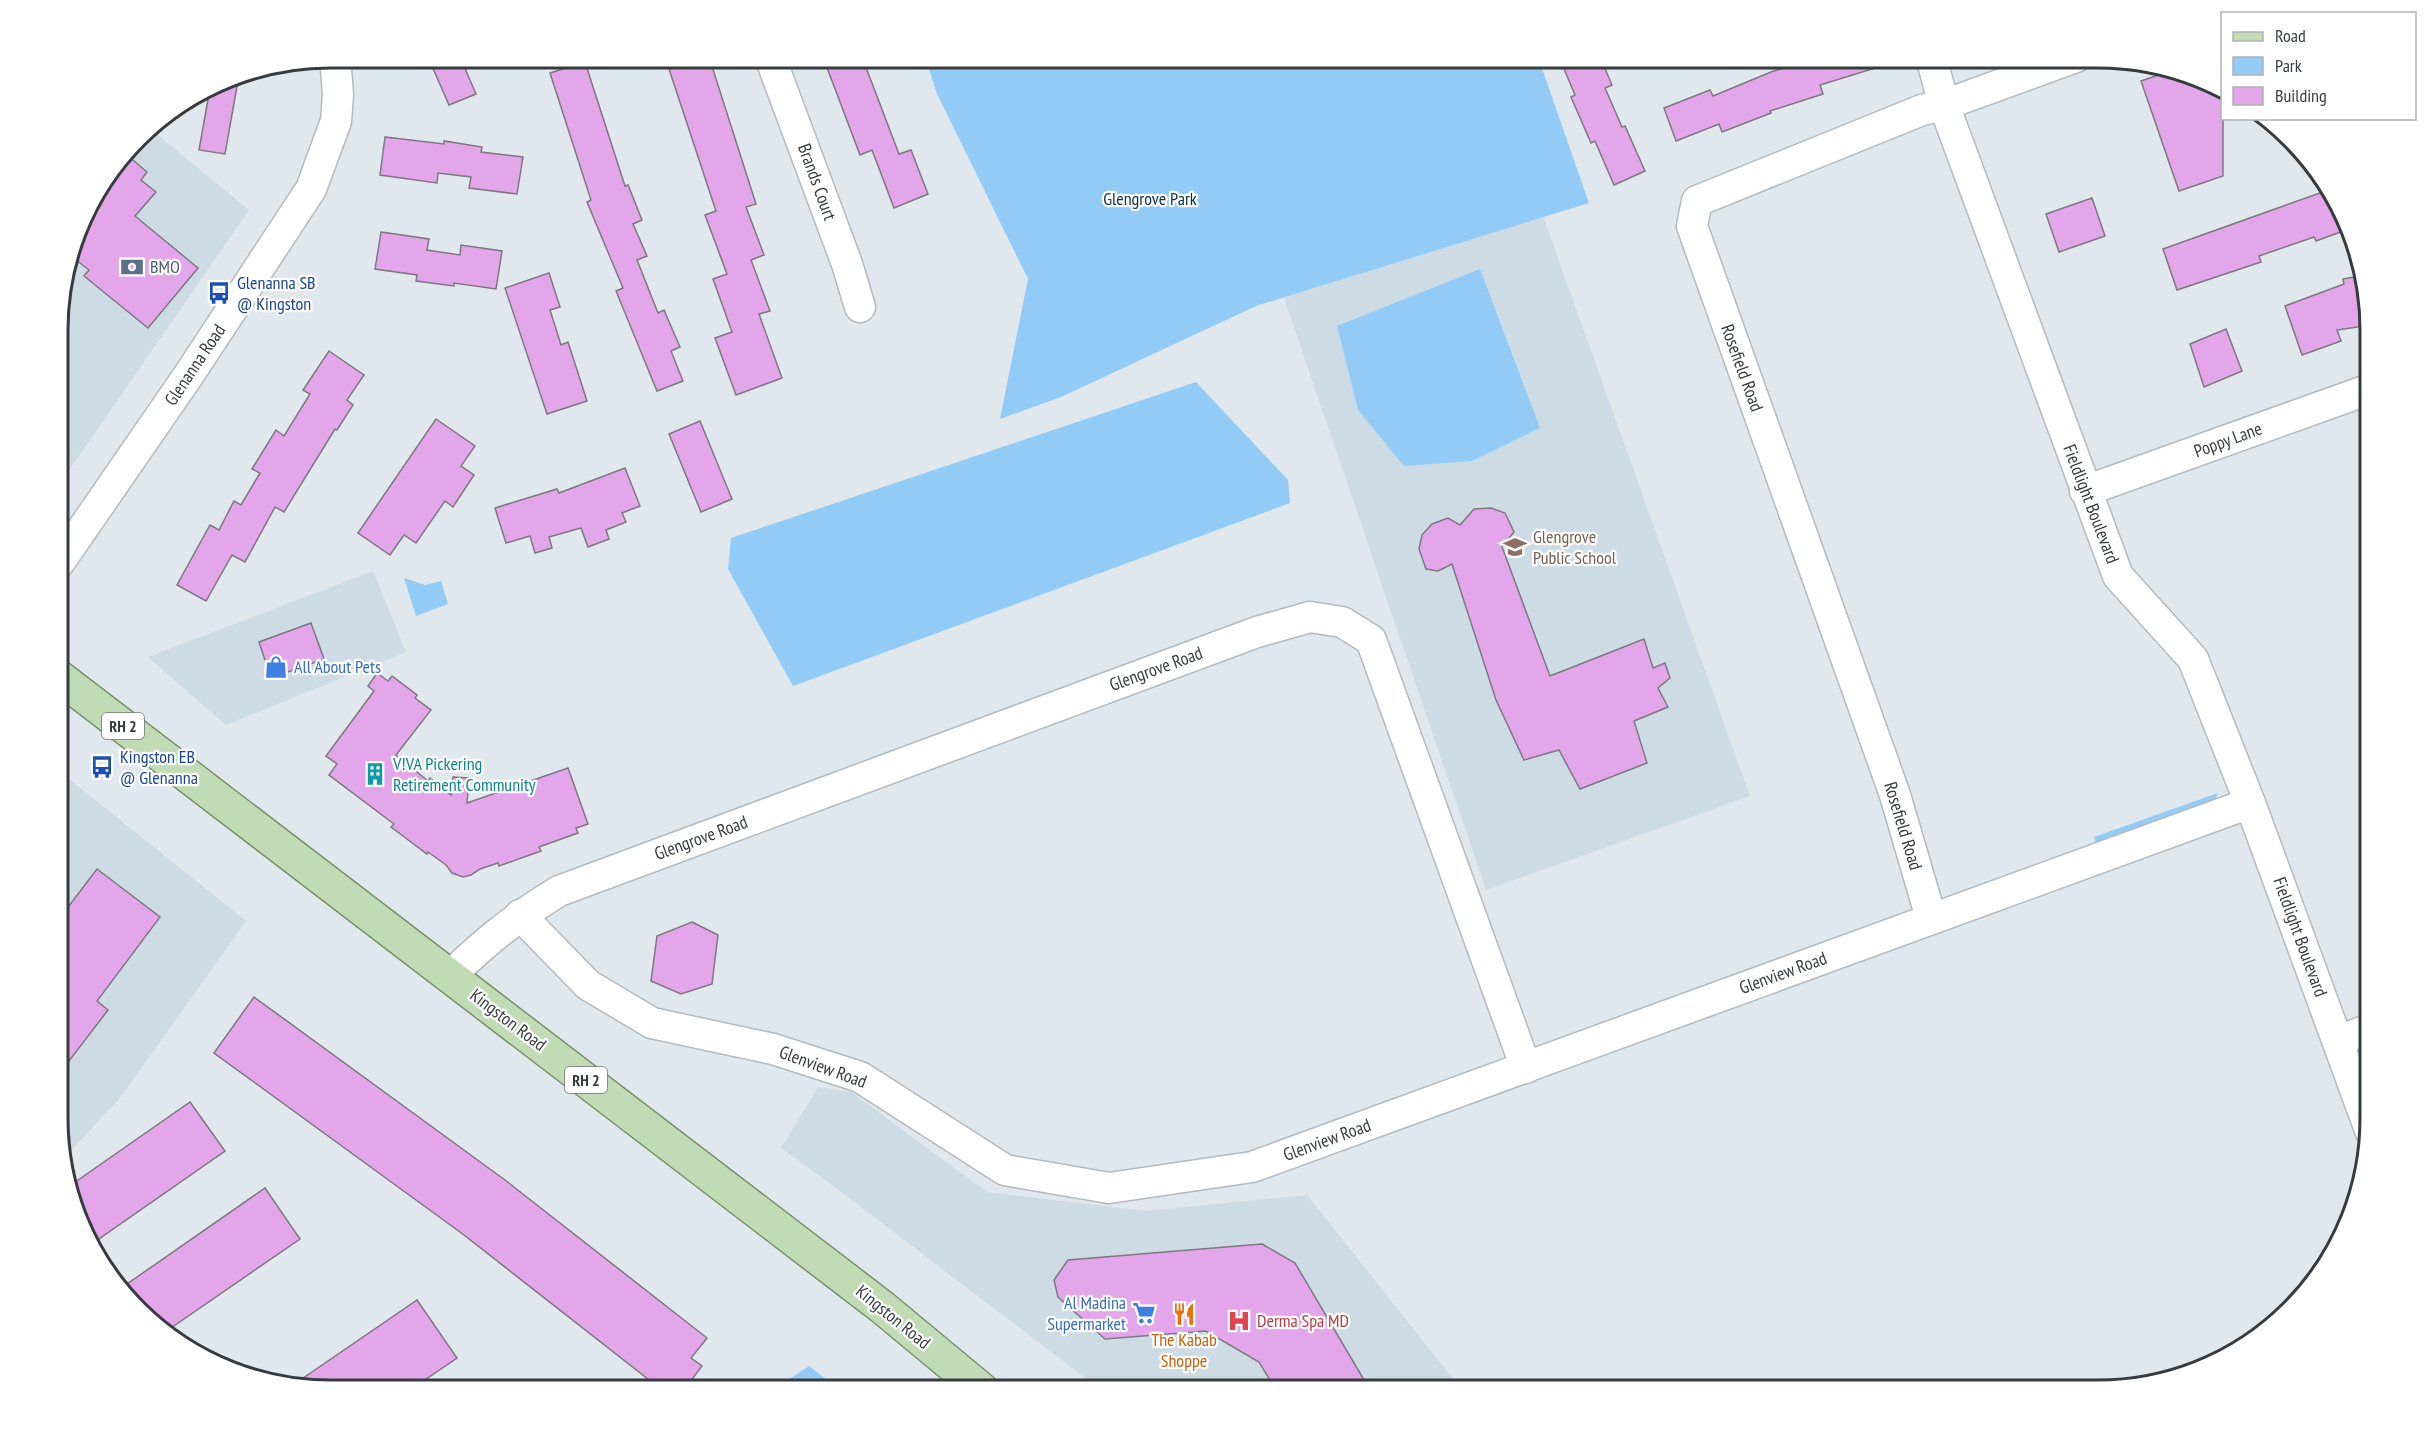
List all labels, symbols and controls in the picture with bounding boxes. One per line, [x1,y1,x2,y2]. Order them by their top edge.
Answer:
legend [2221,12,2416,120]
text: Road [2275,24,2306,47]
text: Park [2275,54,2302,77]
text: Building [2275,84,2327,107]
street label: Brands Court [793,140,842,223]
park label: Glengrove Park [1103,187,1197,210]
bank icon: BMO [119,254,145,280]
place label: BMO [150,255,180,278]
place label: Glenanna SB @ Kingston [237,271,316,315]
bus stop icon: Glenanna SB @ Kingston [206,280,232,306]
street label: Glenanna Road [159,320,230,410]
street label: Rosefield Road [1716,321,1769,415]
street label: Poppy Lane [2191,417,2265,462]
street label: Fieldlight Boulevard [2058,441,2125,567]
place label: Glengrove Public School [1533,525,1617,569]
school or university icon: Glengrove Public School [1502,534,1528,560]
street label: Glengrove Road [1106,641,1206,696]
shop icon: All About Pets [263,654,289,680]
place label: All About Pets [294,655,381,678]
road number: RH 2 [102,713,144,739]
place label: Kingston EB @ Glenanna [120,745,198,789]
place label: V!VA Pickering Retirement Community [392,752,536,796]
bus stop icon: Kingston EB @ Glenanna [89,754,115,780]
building icon: V!VA Pickering Retirement Community [362,761,388,787]
street label: Rosefield Road [1879,779,1928,873]
street label: Glengrove Road [651,810,751,865]
street label: Fieldlight Boulevard [2268,874,2333,1000]
street label: Glenview Road [1736,946,1830,999]
street label: Kingston Road [466,983,551,1056]
street label: Glenview Road [776,1040,870,1093]
road number: RH 2 [565,1067,607,1093]
street label: Glenview Road [1280,1113,1374,1166]
street label: Kingston Road [851,1279,935,1354]
place label: Al Madina Supermarket [1047,1291,1126,1335]
supermarket icon: Al Madina Supermarket [1131,1300,1157,1326]
restaurant icon: The Kabab Shoppe [1171,1301,1197,1327]
hospital icon: Derma Spa MD [1226,1308,1252,1334]
place label: Derma Spa MD [1257,1309,1349,1332]
place label: The Kabab Shoppe [1151,1328,1217,1372]

